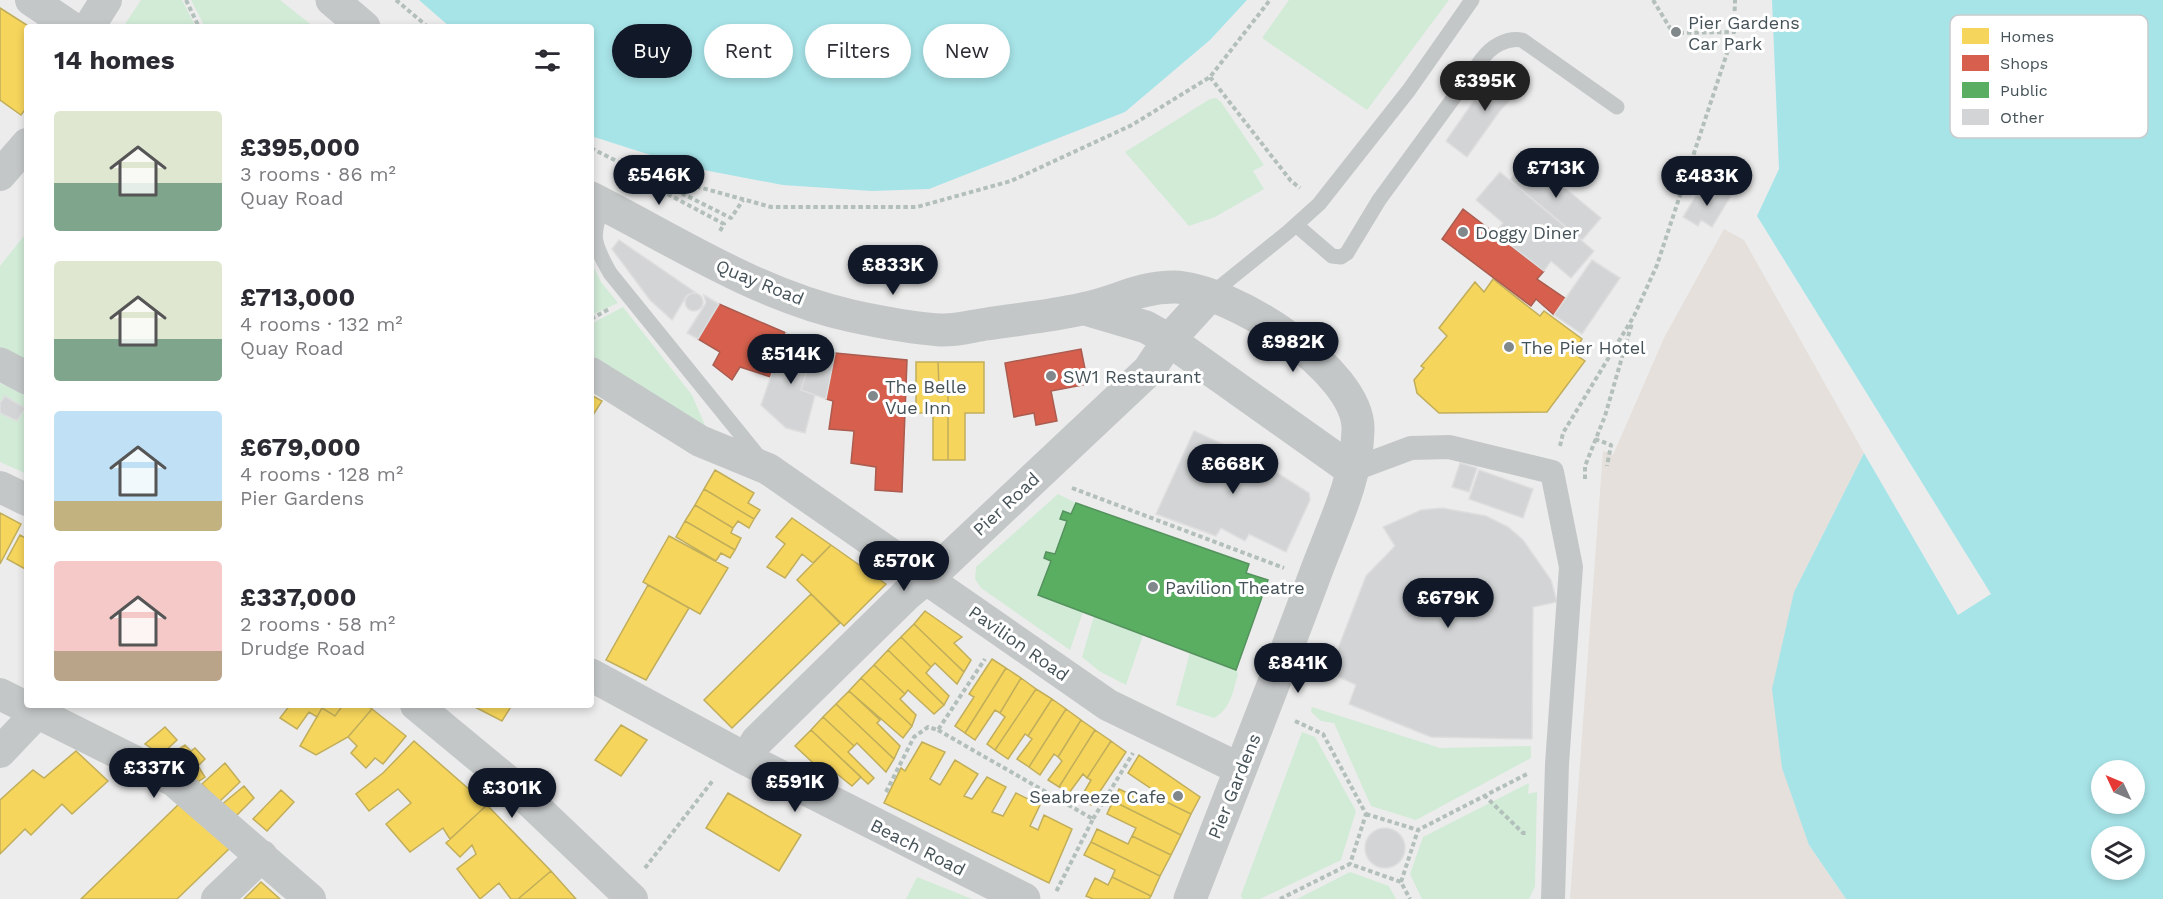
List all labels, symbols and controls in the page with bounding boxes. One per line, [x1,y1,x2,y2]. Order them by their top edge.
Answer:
place label: Pier Gardens Car Park [1688,12,1800,54]
legend [1950,15,2148,138]
chip: Buy [612,24,692,78]
chip: Rent [704,24,793,78]
chip: Filters [805,24,911,78]
chip: New [923,24,1010,78]
marker: Pier Gardens Car Park [1669,25,1683,39]
text: Homes [2000,27,2054,46]
icon: filters [531,44,564,77]
text: 14 homes [54,45,175,75]
text: Shops [2000,54,2048,73]
pin: £395K [1443,61,1527,112]
text: £395K [1454,68,1516,92]
text: Public [2000,81,2048,100]
text: Other [2000,108,2045,127]
text: £395,000 [240,132,360,162]
icon: home [102,135,174,207]
pin: £713K [1514,148,1598,199]
pin: £546K [617,155,701,206]
text: £713K [1527,155,1585,179]
pin: £483K [1665,156,1749,207]
text: 3 rooms · 86 m² [240,162,396,186]
text: £546K [627,162,691,186]
text: £483K [1675,163,1739,187]
text: Quay Road [240,186,344,210]
place label: Doggy Diner [1475,222,1579,243]
marker: Doggy Diner [1456,225,1470,239]
pin: £833K [851,245,935,296]
text: £833K [862,252,924,276]
street label: Quay Road [713,255,807,309]
text: £713,000 [240,282,355,312]
icon: home [102,285,174,357]
text: 4 rooms · 132 m² [240,312,403,336]
pin: £982K [1251,322,1335,373]
text: £982K [1261,329,1325,353]
pin: £514K [749,334,833,385]
text: Quay Road [240,336,344,360]
place label: The Pier Hotel [1521,337,1646,358]
marker: The Pier Hotel [1502,340,1516,354]
text: £514K [761,341,821,365]
place label: SW1 Restaurant [1063,366,1202,387]
marker: SW1 Restaurant [1044,369,1058,383]
place label: The Belle Vue Inn [885,376,967,418]
marker: The Belle Vue Inn [866,389,880,403]
text: £679,000 [240,432,361,462]
icon: home [102,435,174,507]
pin: £668K [1191,444,1275,495]
text: £668K [1201,451,1265,475]
text: 4 rooms · 128 m² [240,462,403,486]
street label: Pier Road [968,468,1044,540]
text: Pier Gardens [240,486,364,510]
pin: £570K [862,541,946,592]
text: £570K [873,548,935,572]
place label: Pavilion Theatre [1165,577,1305,598]
pin: £679K [1406,578,1490,629]
marker: Pavilion Theatre [1146,580,1160,594]
text: £337,000 [240,582,356,612]
icon: home [102,585,174,657]
text: £679K [1417,585,1479,609]
street label: Pavilion Road [965,601,1073,685]
text: 2 rooms · 58 m² [240,612,395,636]
text: Drudge Road [240,636,365,660]
pin: £841K [1256,643,1340,694]
text: £841K [1268,650,1328,674]
street label: Pier Gardens [1203,730,1265,842]
pin: £337K [112,748,196,799]
text: £337K [123,755,185,779]
north arrow [2091,760,2145,814]
map controls [2091,760,2145,880]
pin: £591K [753,762,837,813]
pin: £301K [470,768,554,819]
text: £591K [766,769,824,793]
text: £301K [482,775,542,799]
place label: Seabreeze Cafe [1029,786,1166,807]
marker: Seabreeze Cafe [1171,789,1185,803]
street label: Beach Road [867,814,969,880]
button: layers [2091,826,2145,880]

